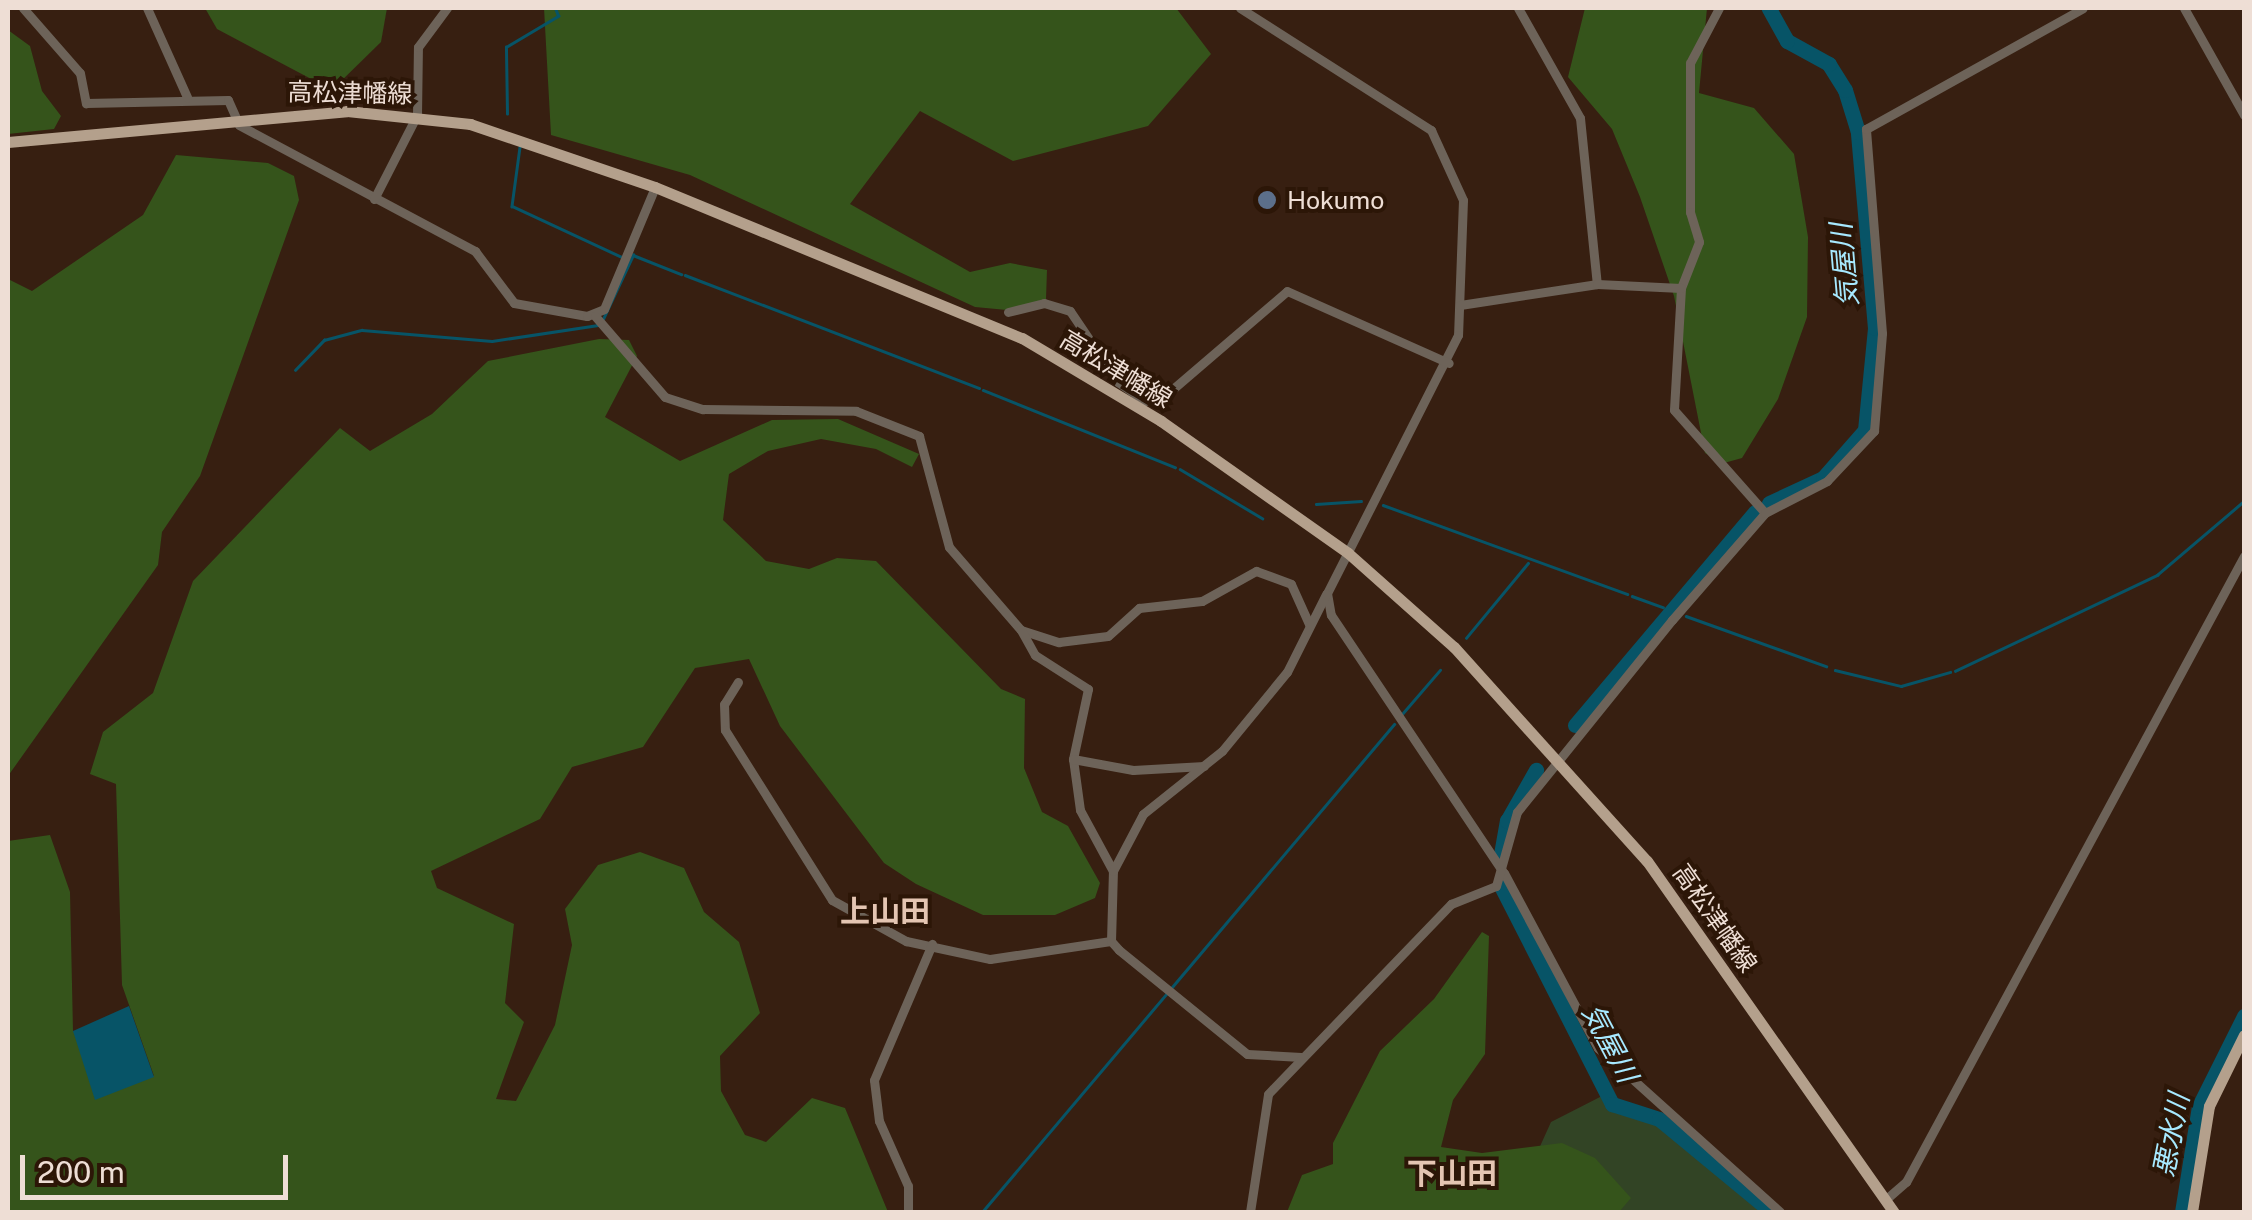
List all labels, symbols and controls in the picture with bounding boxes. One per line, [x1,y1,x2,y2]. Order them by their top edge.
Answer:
street label: 高松津幡線 [287,77,413,109]
place label: Hokumo [1287,185,1384,215]
marker: Hokumo [1256,189,1278,211]
water label: 気屋川 [1824,222,1864,308]
street label: 高松津幡線 [1055,324,1177,414]
street label: 高松津幡線 [1667,858,1763,978]
district label: 上山田 [840,893,930,929]
water label: 気屋川 [1575,998,1645,1088]
water label: 悪水川 [2146,1091,2196,1179]
scale bar [25,1135,292,1197]
text: 200 m [37,1154,125,1190]
district label: 下山田 [1407,1155,1497,1191]

